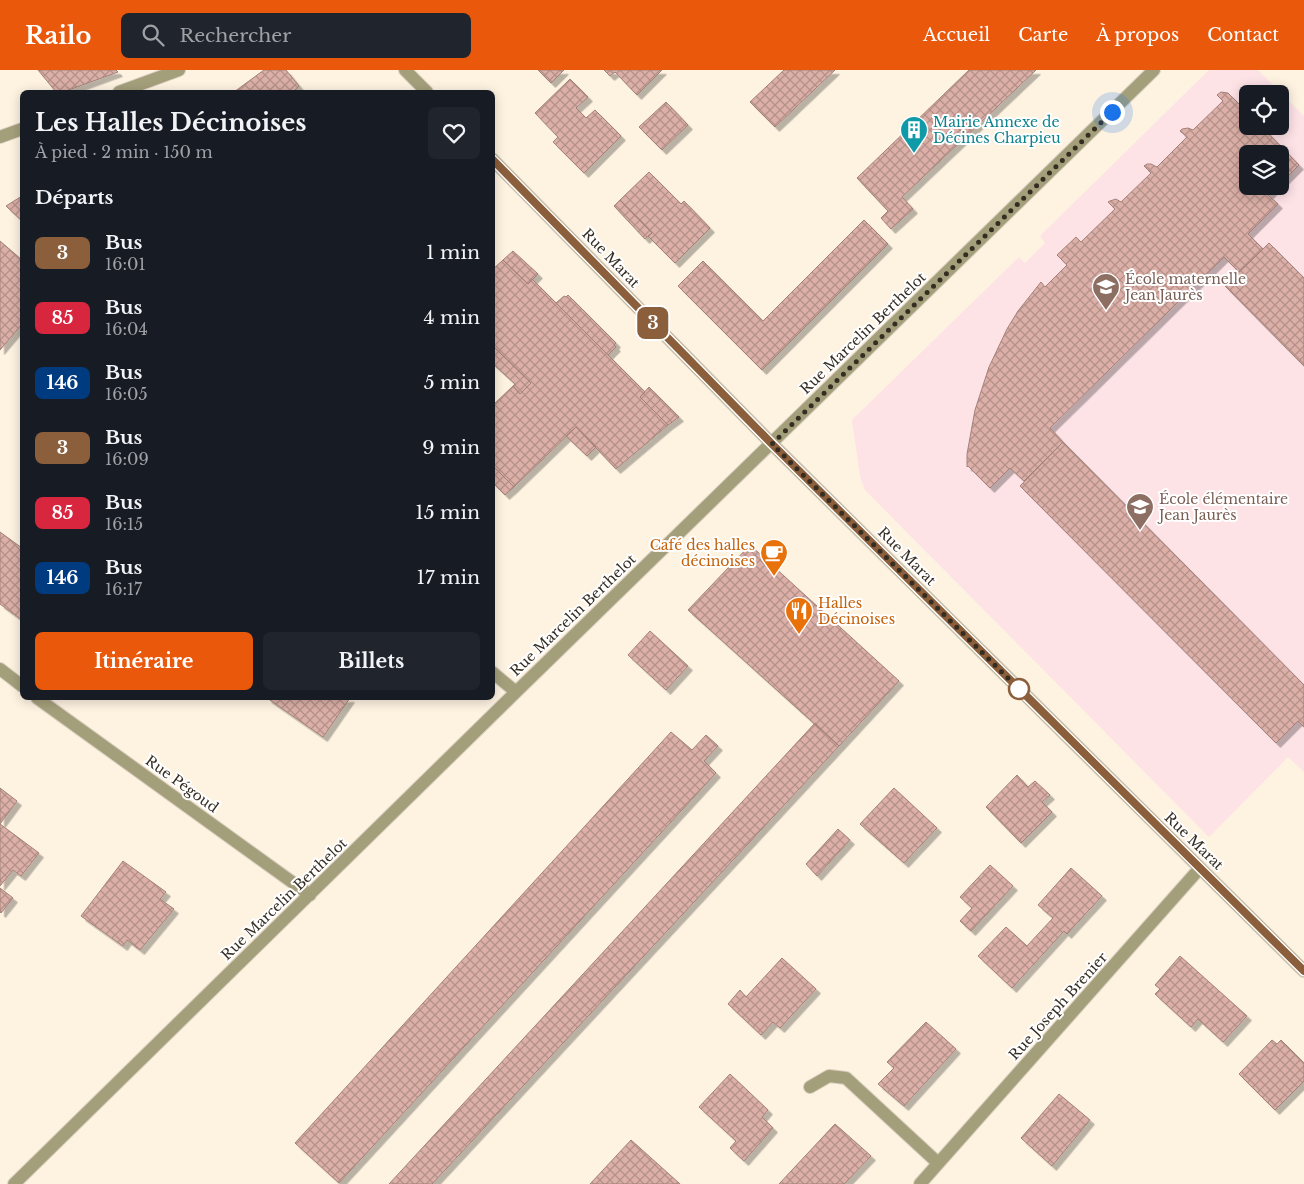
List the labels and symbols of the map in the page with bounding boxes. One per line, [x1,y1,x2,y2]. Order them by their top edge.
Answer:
your location [1100,100,1125,125]
place label: Mairie Annexe de Décines Charpieu [933,113,1061,147]
building icon: Mairie Annexe de Décines Charpieu [899,115,929,154]
street label: Rue Marat [578,225,644,292]
street label: Rue Marcelin Berthelot [796,268,930,398]
place label: École maternelle Jean Jaurès [1123,270,1246,304]
school or university icon: École maternelle Jean Jaurès [1091,272,1121,311]
line badge: 3 [637,307,669,339]
place label: École élémentaire Jean Jaurès [1157,490,1288,524]
school or university icon: École élémentaire Jean Jaurès [1125,492,1155,531]
street label: Rue Marat [874,523,940,589]
place label: Café des halles décinoises [650,536,755,570]
cafe icon: Café des halles décinoises [759,538,789,577]
street label: Rue Marcelin Berthelot [506,550,640,680]
place label: Halles Décinoises [818,594,895,628]
restaurant icon: Halles Décinoises [784,596,814,635]
unlabelled marker [1008,678,1030,700]
street label: Rue Pégoud [142,751,223,817]
street label: Rue Marat [1161,808,1228,874]
street label: Rue Marcelin Berthelot [217,834,351,964]
street label: Rue Joseph Brenier [1005,948,1111,1064]

